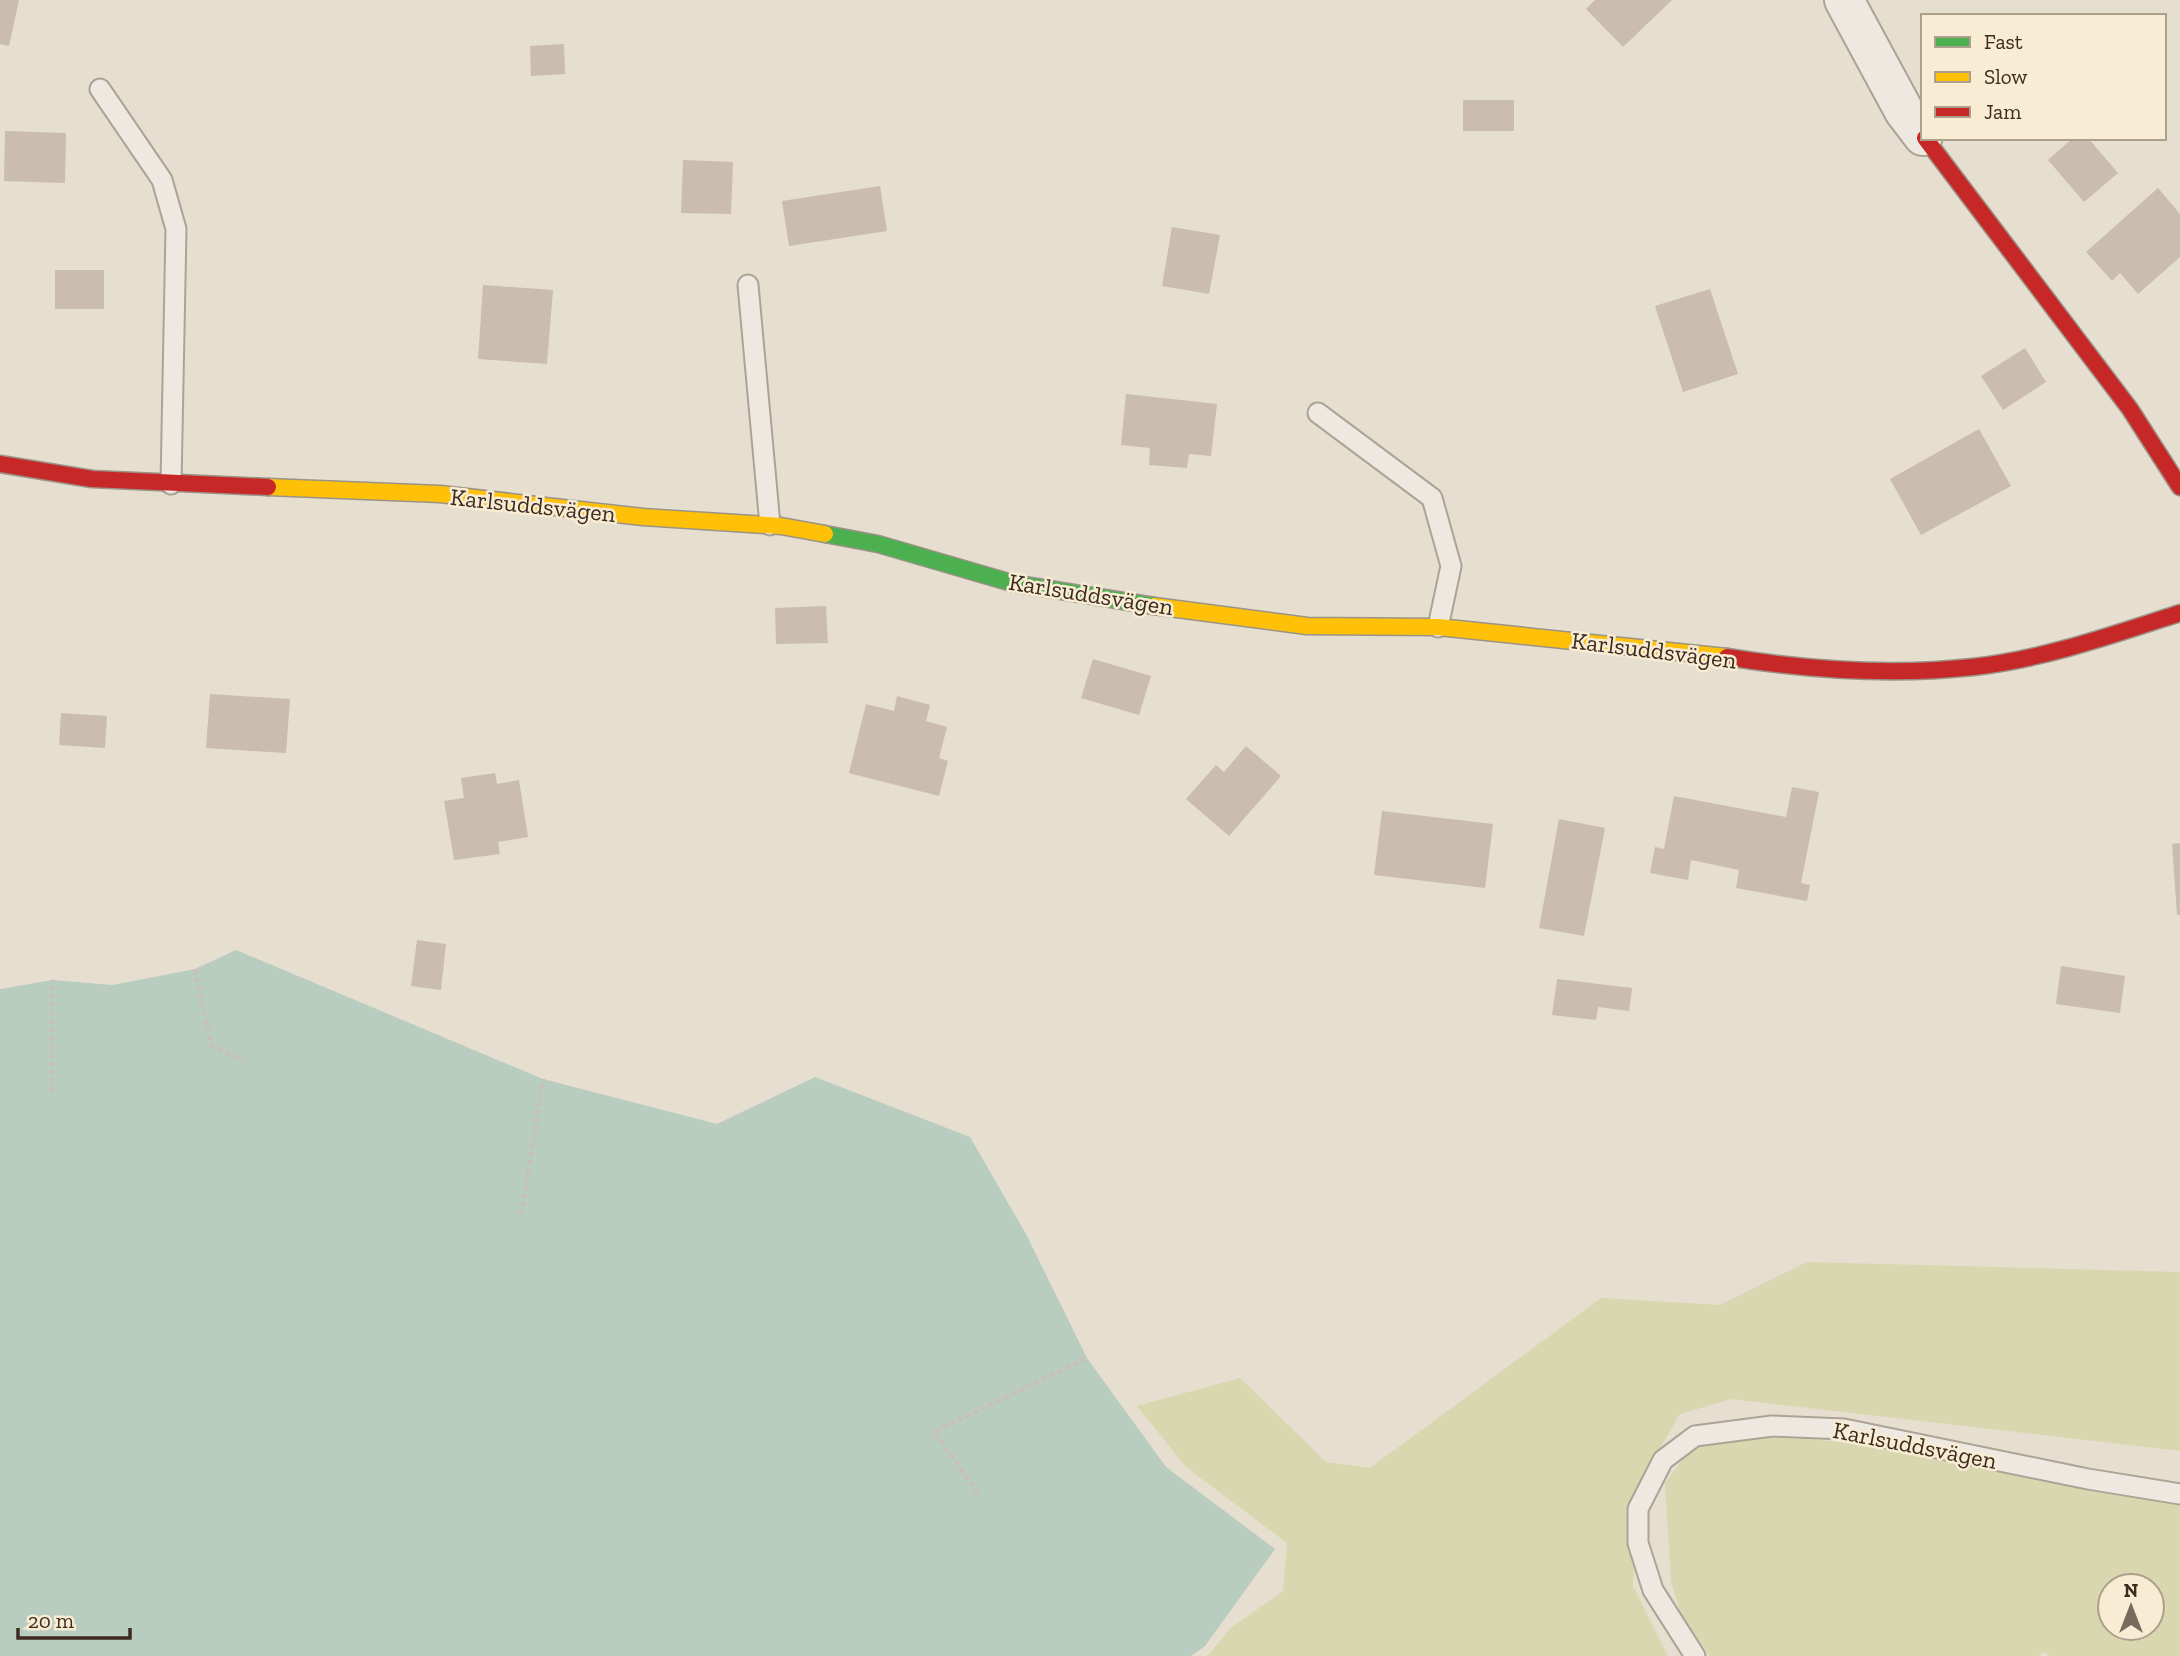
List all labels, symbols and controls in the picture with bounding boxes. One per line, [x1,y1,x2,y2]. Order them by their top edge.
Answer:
legend [1921,14,2166,140]
text: Fast [1984,29,2023,54]
text: Slow [1984,64,2027,89]
text: Jam [1984,99,2021,124]
street label: Karlsuddsvägen [449,482,617,528]
street label: Karlsuddsvägen [1007,567,1176,621]
street label: Karlsuddsvägen [1570,625,1738,675]
street label: Karlsuddsvägen [1831,1415,2000,1475]
north arrow [2096,1572,2166,1642]
text: N [2124,1579,2138,1602]
scale bar [18,1596,130,1640]
text: 20 m [28,1608,74,1633]

